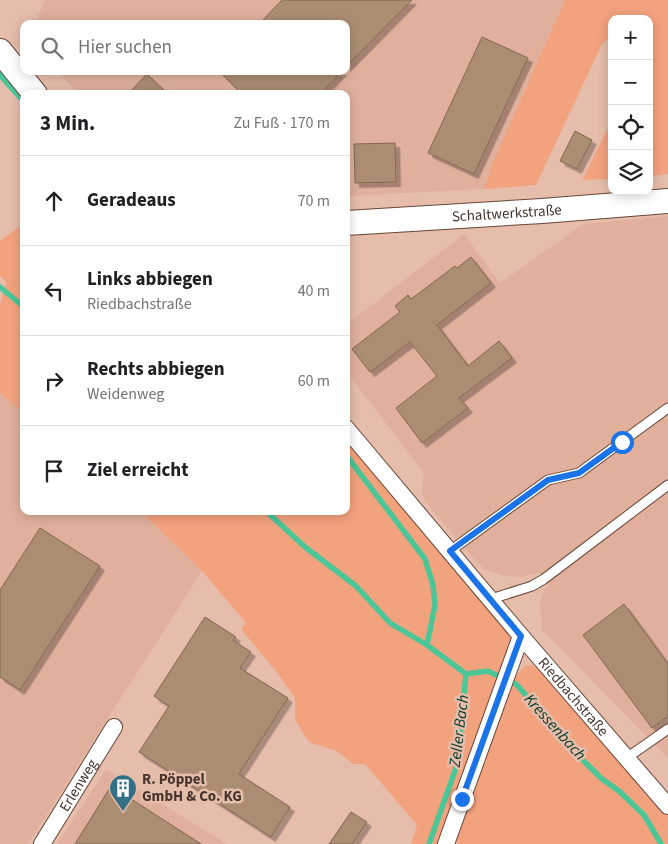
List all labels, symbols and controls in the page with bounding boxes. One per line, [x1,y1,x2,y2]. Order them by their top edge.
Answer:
map controls [608,15,653,195]
button: + [608,15,653,60]
search box [20,20,350,75]
icon: search [38,34,66,62]
text: Hier suchen [78,34,172,61]
button: − [608,60,653,105]
button: locate [608,105,653,150]
text: 3 Min. [40,108,95,138]
text: Zu Fuß · 170 m [234,112,330,134]
button: layers [608,150,653,195]
icon: ahead [40,187,68,215]
text: Geradeaus [87,187,176,214]
text: 70 m [298,190,330,212]
street label: Schaltwerkstraße [451,199,562,227]
text: Links abbiegen [87,266,213,293]
icon: left [40,277,68,305]
text: 40 m [298,280,330,302]
text: Riedbachstraße [87,293,192,315]
text: Rechts abbiegen [87,356,225,383]
icon: right [40,367,68,395]
text: 60 m [298,370,330,392]
text: Weidenweg [87,383,164,405]
route start [611,431,634,454]
icon: arrive [40,457,68,485]
text: Ziel erreicht [87,457,188,484]
street label: Riedbachstraße [533,653,614,741]
water label: Kressenbach [519,689,591,765]
water label: Zeller Bach [444,694,474,769]
street label: Erlenweg [54,755,103,816]
place label: R. Pöppel GmbH & Co. KG [142,769,242,807]
building icon: R. Pöppel GmbH & Co. KG [108,773,138,812]
route end [451,788,474,811]

